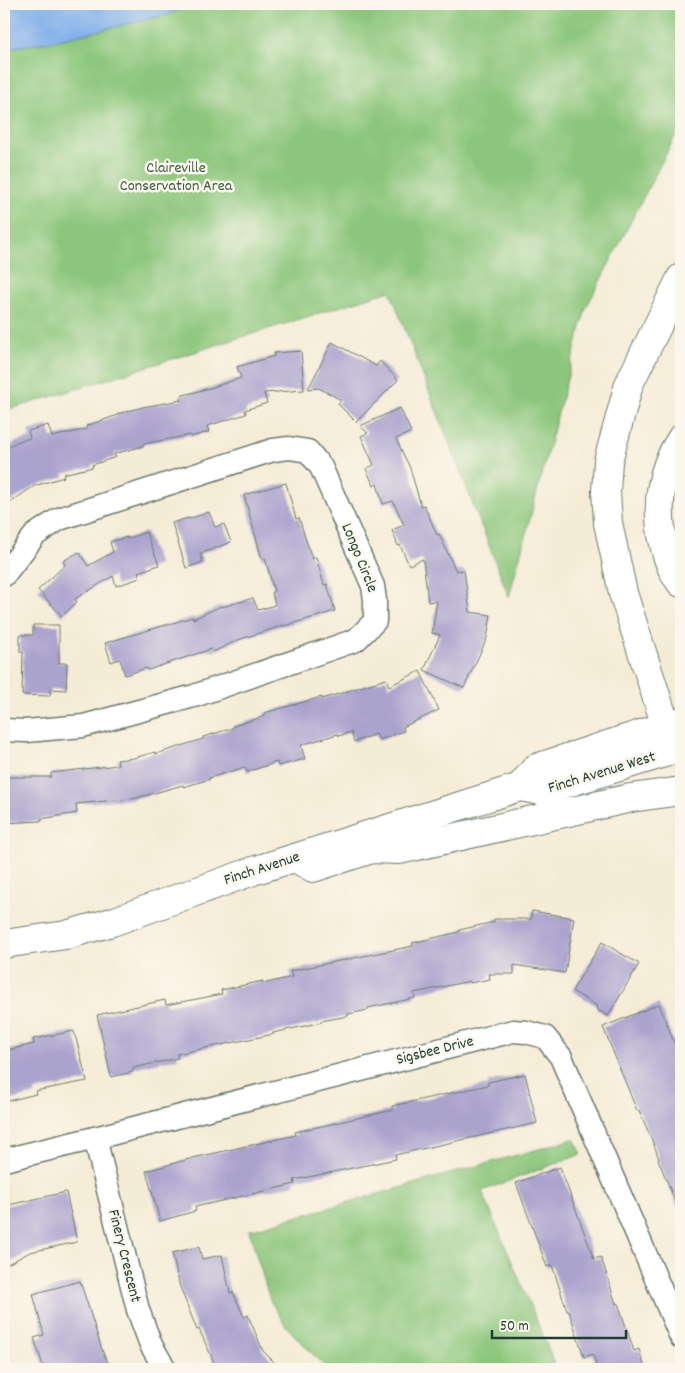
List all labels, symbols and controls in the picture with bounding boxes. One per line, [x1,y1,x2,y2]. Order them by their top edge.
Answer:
park label: Claireville Conservation Area [120,157,233,198]
street label: Longo Circle [335,520,383,596]
street label: Finch Avenue West [545,746,659,800]
street label: Finch Avenue [221,846,303,892]
street label: Sigsbee Drive [394,1030,476,1072]
street label: Finery Crescent [101,1207,147,1305]
scale bar [492,1308,626,1340]
text: 50 m [500,1316,529,1338]

